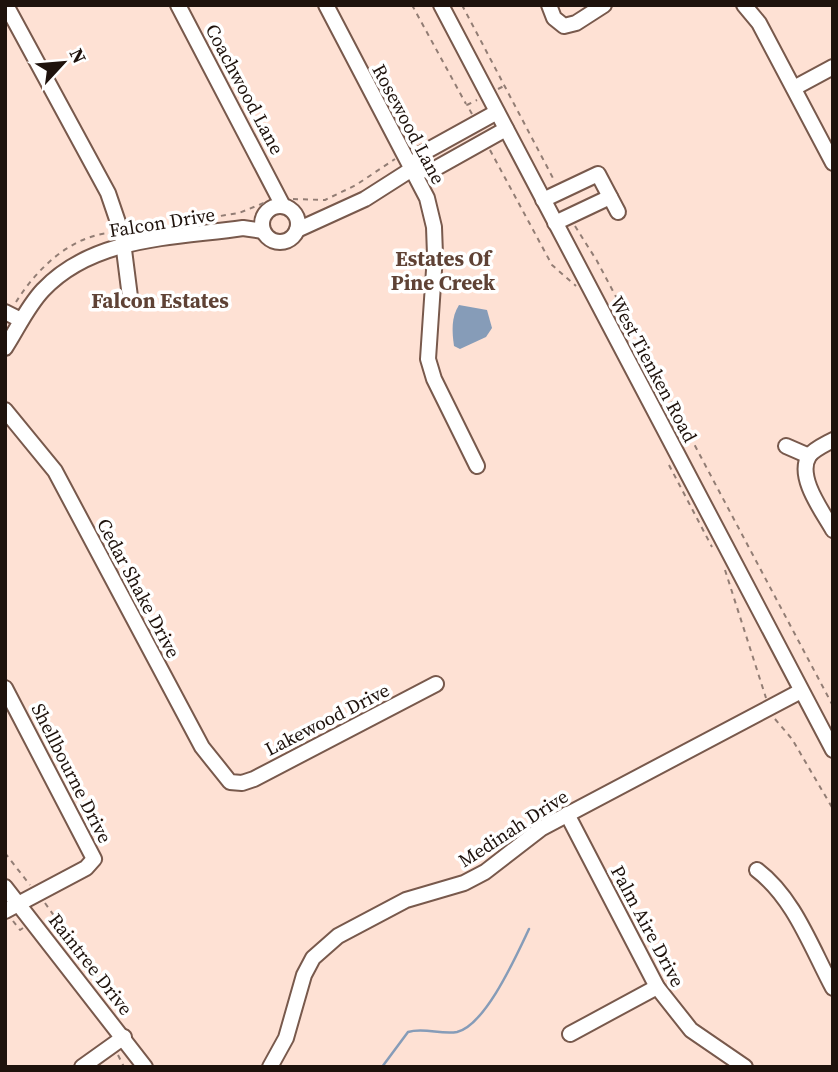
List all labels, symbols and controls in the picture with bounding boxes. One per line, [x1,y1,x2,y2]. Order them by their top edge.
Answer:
street label: Coachwood Lane [200,19,290,159]
north arrow [28,28,98,98]
text: N [64,44,93,68]
street label: Rosewood Lane [366,59,452,189]
street label: Falcon Drive [107,201,217,243]
district label: Estates Of Pine Creek [391,244,496,297]
district label: Falcon Estates [91,286,229,315]
street label: West Tienken Road [604,291,704,447]
street label: Cedar Shake Drive [91,514,187,662]
street label: Lakewood Drive [260,676,394,762]
street label: Shellbourne Drive [26,699,118,847]
street label: Medinah Drive [453,783,573,873]
street label: Palm Aire Drive [605,861,691,991]
street label: Raintree Drive [43,908,139,1020]

